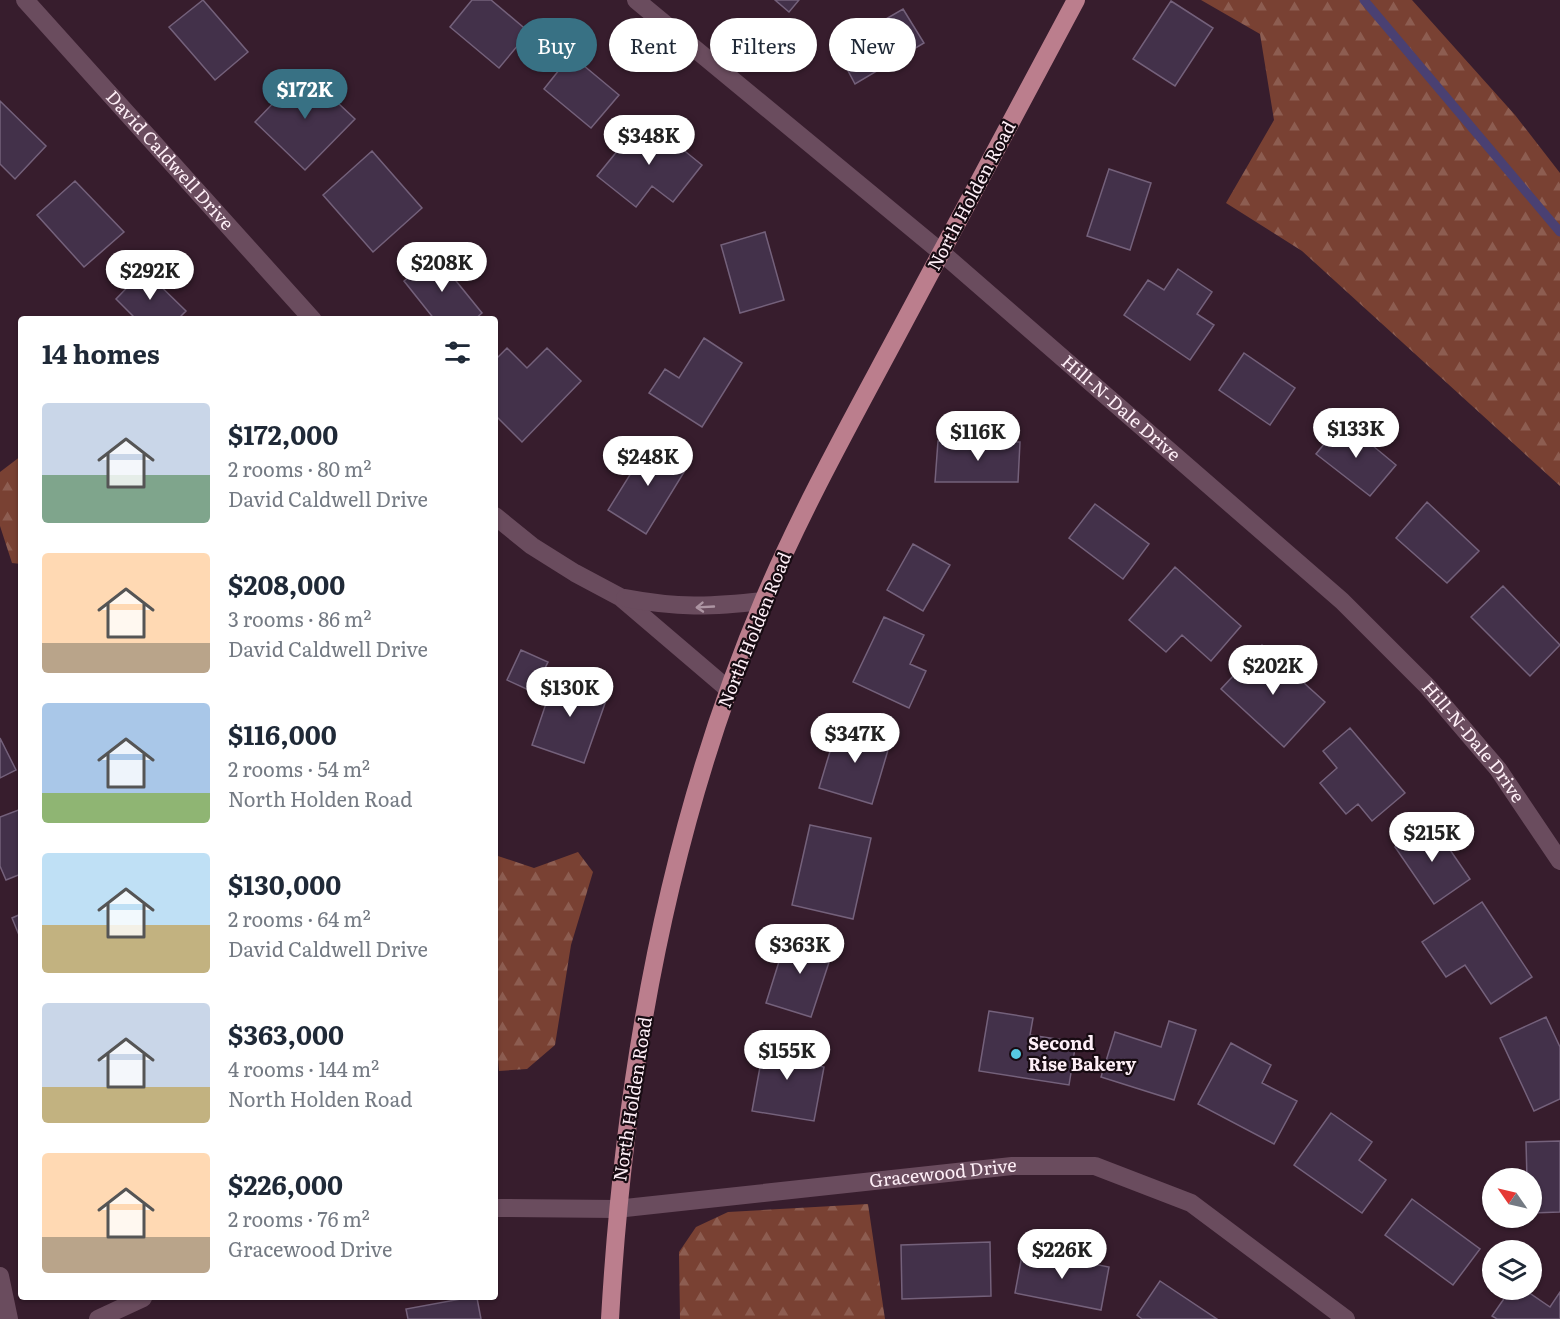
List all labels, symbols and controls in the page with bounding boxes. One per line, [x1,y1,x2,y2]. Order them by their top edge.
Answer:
chip: Buy [516,18,597,72]
chip: Rent [609,18,698,72]
chip: Filters [710,18,817,72]
chip: New [829,18,916,72]
pin: $172K [263,69,347,120]
text: $172K [276,73,334,103]
street label: David Caldwell Drive [100,84,241,236]
pin: $348K [607,115,691,166]
street label: North Holden Road [920,116,1022,275]
text: $348K [618,119,680,149]
pin: $208K [400,242,484,293]
text: $208K [411,246,473,276]
pin: $292K [108,250,192,301]
text: $292K [120,254,180,284]
text: 14 homes [42,333,160,372]
icon: filters [441,336,474,369]
street label: Hill-N-Dale Drive [1056,348,1187,467]
pin: $133K [1314,408,1398,459]
pin: $116K [936,411,1020,462]
text: $133K [1327,412,1385,442]
text: $172,000 [228,414,338,453]
text: $116K [950,415,1006,445]
icon: home [90,427,162,499]
pin: $248K [606,436,690,487]
text: $248K [617,440,679,470]
text: 2 rooms · 80 m² [228,453,371,483]
text: David Caldwell Drive [228,483,428,513]
street label: North Holden Road [710,547,797,711]
text: $208,000 [228,564,345,603]
icon: home [90,577,162,649]
one-way arrow [696,601,716,612]
text: 3 rooms · 86 m² [228,603,371,633]
text: David Caldwell Drive [228,633,428,663]
pin: $202K [1231,645,1315,696]
text: $202K [1242,649,1304,679]
pin: $130K [528,667,612,718]
text: $130K [540,671,600,701]
street label: Hill-N-Dale Drive [1416,674,1532,808]
pin: $347K [813,713,897,764]
text: $116,000 [228,714,337,753]
text: $347K [825,717,885,747]
icon: home [90,727,162,799]
text: 2 rooms · 54 m² [228,753,370,783]
text: North Holden Road [228,783,412,813]
pin: $215K [1390,812,1474,863]
text: $215K [1403,816,1461,846]
text: $130,000 [228,864,341,903]
icon: home [90,877,162,949]
text: 2 rooms · 64 m² [228,903,371,933]
pin: $363K [758,924,842,975]
text: $363K [769,928,831,958]
text: David Caldwell Drive [228,933,428,963]
text: $363,000 [228,1014,344,1053]
street label: North Holden Road [605,1015,658,1183]
icon: home [90,1027,162,1099]
place label: Second Rise Bakery [1028,1029,1136,1077]
pin: $155K [745,1030,829,1081]
text: $155K [758,1034,816,1064]
marker: Second Rise Bakery [1009,1047,1023,1061]
text: 4 rooms · 144 m² [228,1053,379,1083]
text: North Holden Road [228,1083,412,1113]
street label: Gracewood Drive [868,1151,1017,1193]
text: $226,000 [228,1164,343,1203]
north arrow [1482,1168,1542,1228]
map controls [1482,1168,1542,1300]
icon: home [90,1177,162,1249]
text: 2 rooms · 76 m² [228,1203,370,1233]
pin: $226K [1020,1229,1104,1280]
text: Gracewood Drive [228,1233,392,1263]
text: $226K [1032,1233,1092,1263]
button: layers [1482,1240,1542,1300]

